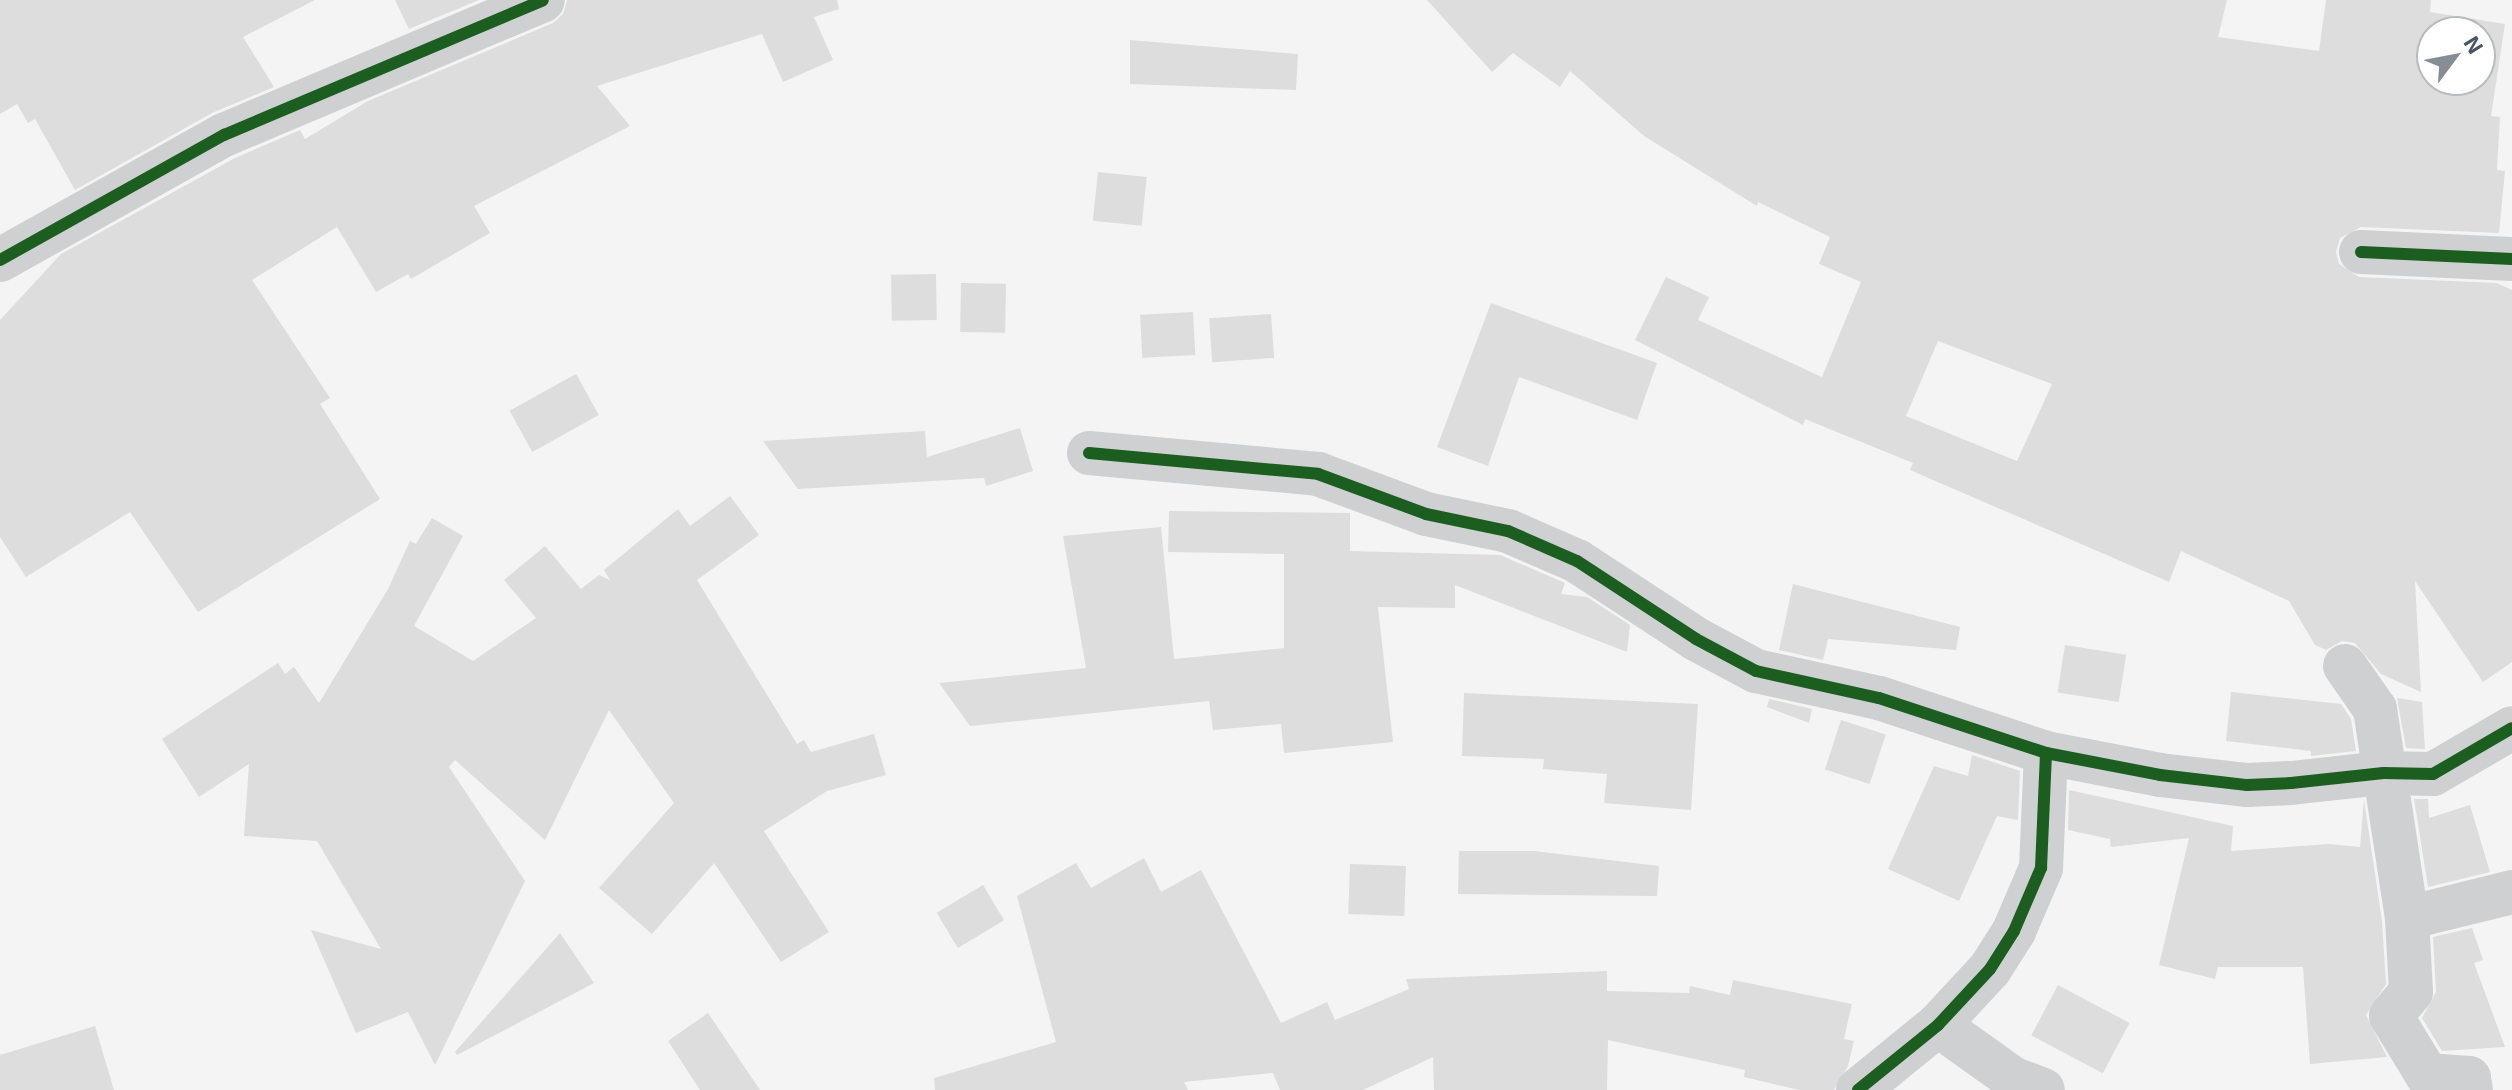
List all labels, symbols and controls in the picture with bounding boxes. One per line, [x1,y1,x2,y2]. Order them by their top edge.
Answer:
north arrow [2416,16,2496,96]
text: N [2459,31,2490,58]

